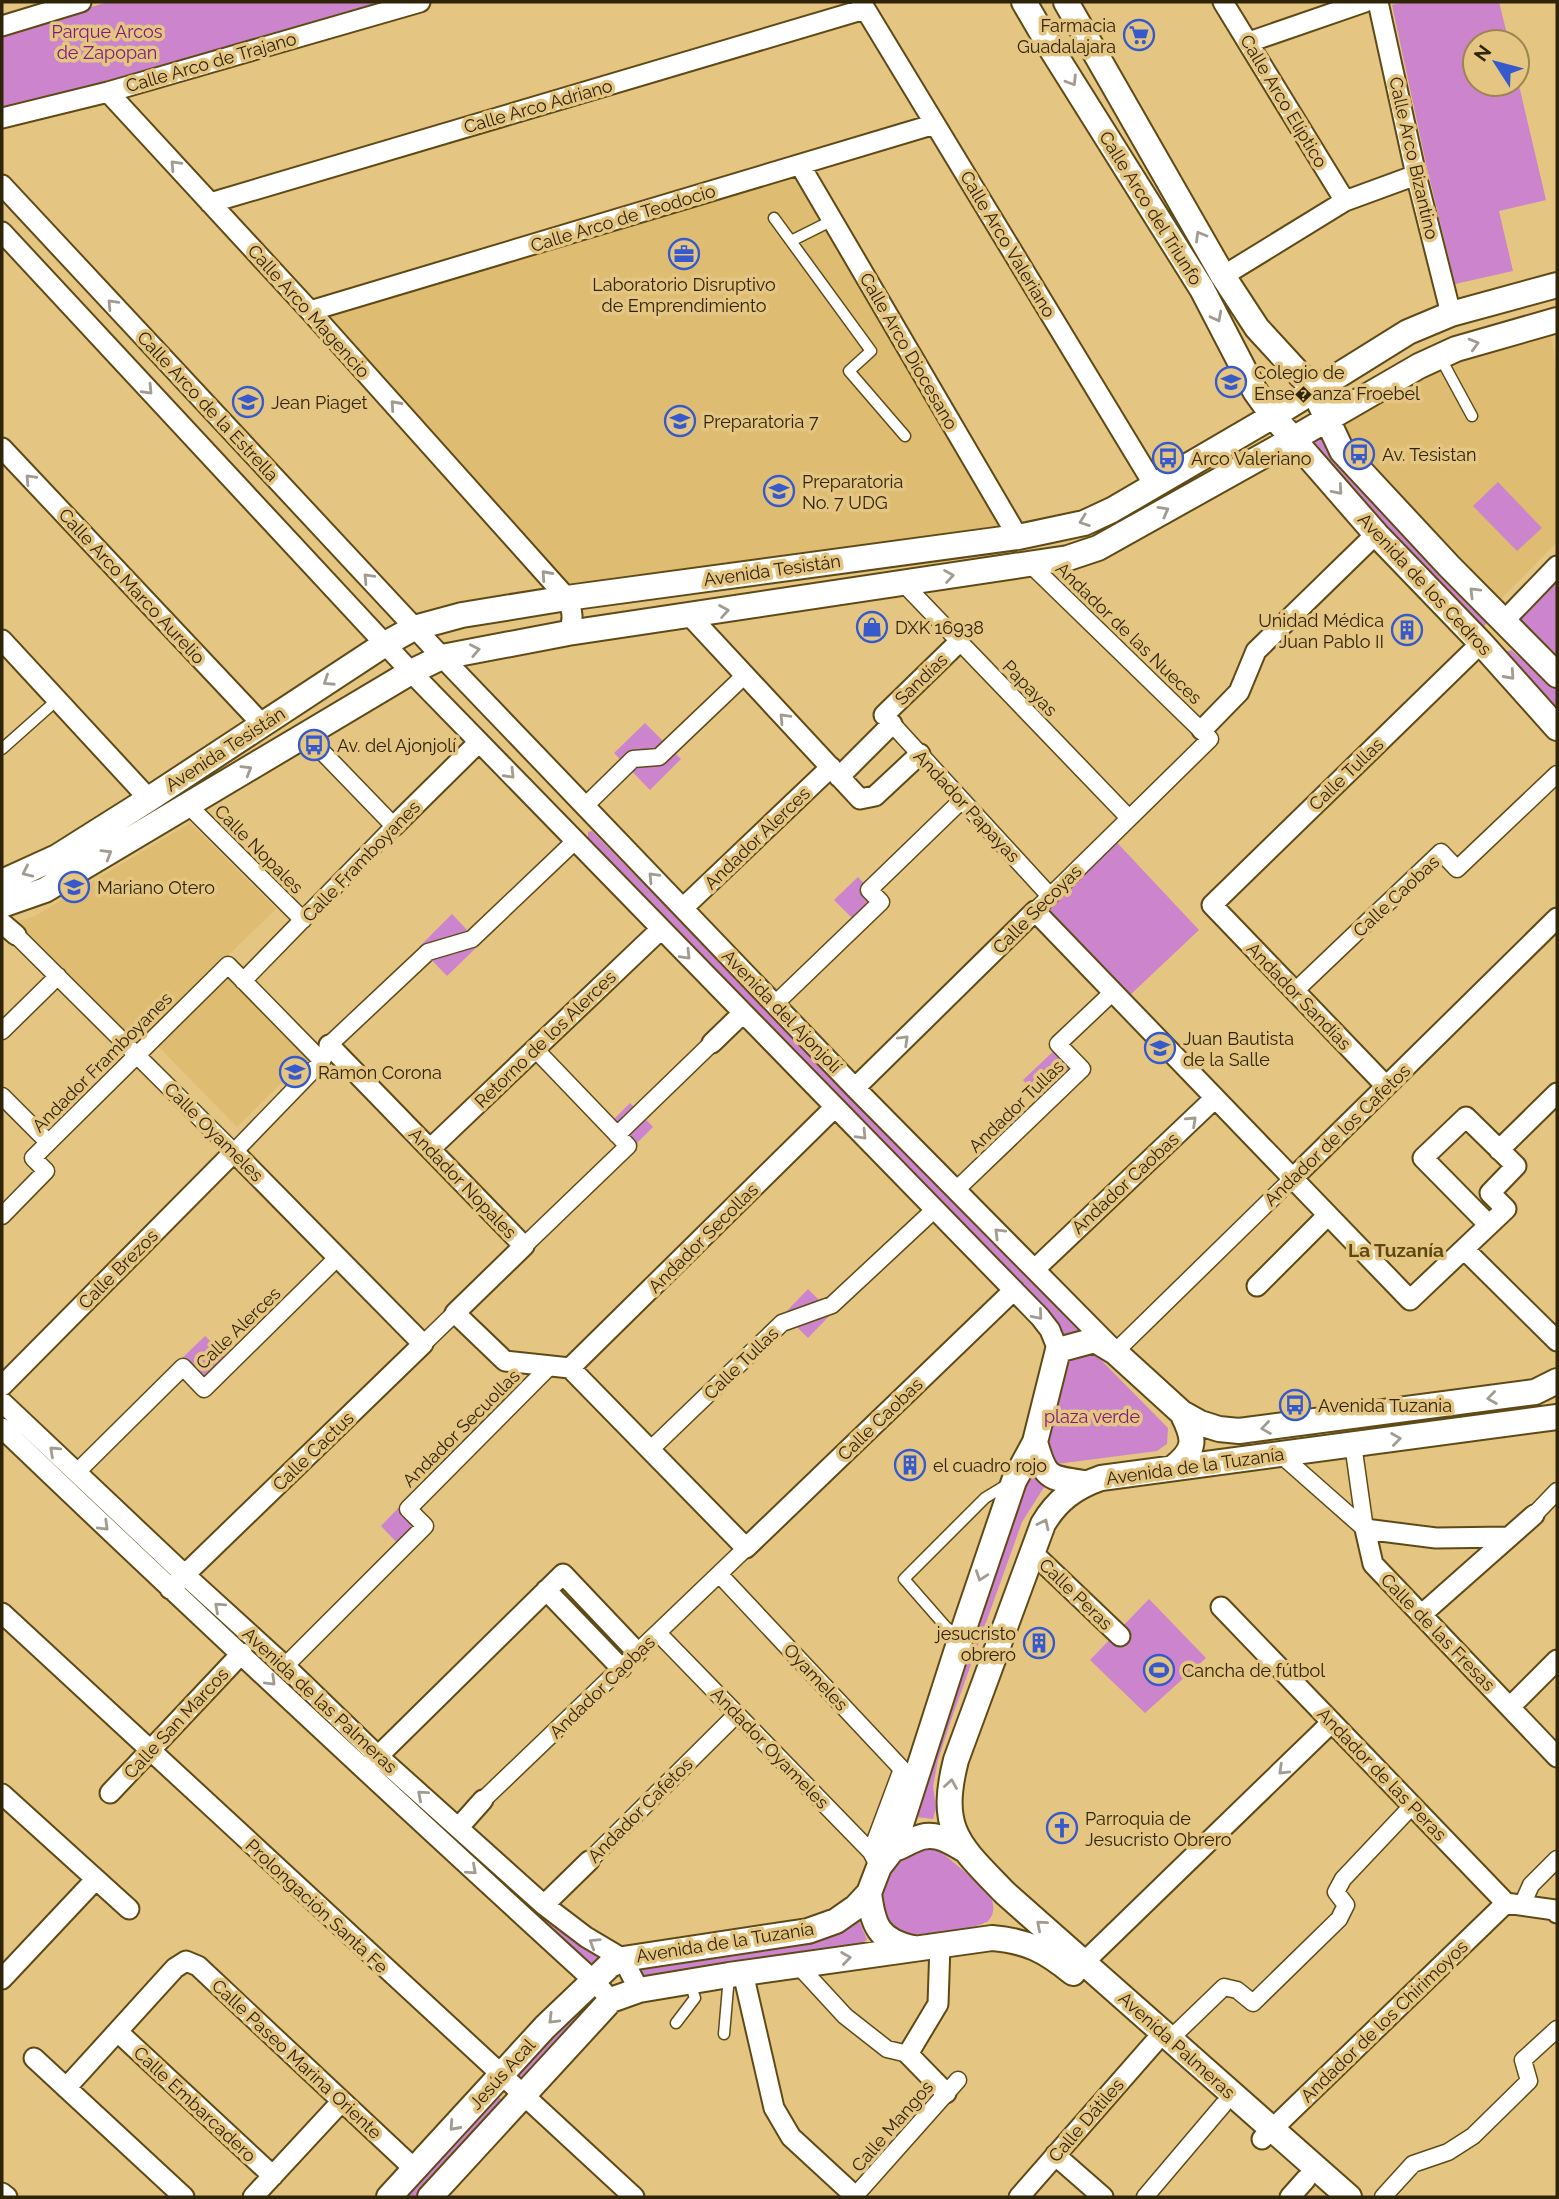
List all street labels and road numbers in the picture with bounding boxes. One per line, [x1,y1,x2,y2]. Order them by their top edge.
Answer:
street label: Calle Arco de Trajano [123,28,299,96]
street label: Calle Arco Elíptico [1236,31,1332,171]
street label: Calle Arco Adriano [461,75,615,137]
street label: Calle Arco Bizantino [1385,75,1443,242]
street label: Calle Arco del Triunfo [1095,127,1207,289]
street label: Calle Arco Valeriano [956,167,1060,321]
street label: Calle Arco de Teodocio [528,180,718,256]
street label: Calle Arco Magencio [244,240,375,382]
street label: Calle Arco Diocesano [856,269,963,433]
street label: Calle Arco de la Estrella [133,327,283,485]
street label: Calle Arco Marco Aurelio [55,504,210,668]
street label: Avenida de los Cedros [1354,509,1496,659]
street label: Avenida Tesistán [702,550,842,590]
street label: Andador de las Nueces [1052,558,1207,708]
street label: Sandías [890,649,952,709]
street label: Papayas [998,656,1062,721]
street label: Avenida Tesistán [161,703,289,795]
street label: Calle Tullas [1305,733,1388,815]
street label: Andador Papayas [910,746,1025,867]
street label: Andador Alerces [700,782,814,894]
street label: Calle Framboyanes [298,796,424,926]
street label: Calle Nopales [210,800,308,898]
street label: Calle Caobas [1349,851,1443,941]
street label: Calle Secoyas [988,860,1086,958]
street label: Andador Sandías [1243,938,1356,1054]
street label: Avenida del Ajonjolí [718,945,846,1077]
street label: Retorno de los Alerces [470,966,620,1112]
street label: Andador Framboyanes [28,987,177,1136]
street label: Andador Tullas [964,1055,1068,1157]
street label: Andador de los Cafetos [1260,1060,1415,1210]
street label: Calle Oyameles [160,1078,268,1186]
street label: Andador Nopales [405,1123,521,1243]
street label: Andador Caobas [1067,1128,1183,1238]
street label: Andador Secollas [644,1179,762,1297]
street label: Calle Brezos [74,1225,162,1313]
street label: Calle Alerces [191,1282,285,1374]
street label: Calle Tullas [700,1322,783,1404]
street label: Andador Secuollas [398,1365,524,1491]
street label: Calle Caobas [833,1373,927,1465]
street label: Calle Cactus [268,1407,358,1495]
street label: Avenida de la Tuzanía [1105,1443,1285,1489]
street label: Calle Peras [1035,1554,1117,1634]
street label: Calle de las Fresas [1377,1569,1500,1695]
street label: Avenida de las Palmeras [238,1623,402,1777]
street label: Andador Caobas [545,1631,659,1743]
street label: Oyameles [780,1639,853,1715]
street label: Calle San Marcos [119,1663,233,1783]
street label: Andador Oyameles [707,1683,833,1813]
street label: Andador de las Peras [1313,1703,1451,1845]
street label: Andador Cafetos [583,1753,697,1867]
street label: Prolongación Santa Fe [242,1835,393,1978]
street label: Avenida de la Tuzanía [635,1918,815,1966]
street label: Andador de los Chirimoyos [1296,1935,1472,2106]
street label: Calle Paseo Marina Oriente [208,1975,387,2143]
street label: Avenida Palmeras [1115,1987,1240,2103]
street label: Jesús Acal [465,2034,539,2114]
street label: Calle Embarcadero [129,2042,261,2166]
street label: Calle Dátiles [1044,2074,1128,2166]
street label: Calle Mangos [847,2076,937,2176]

